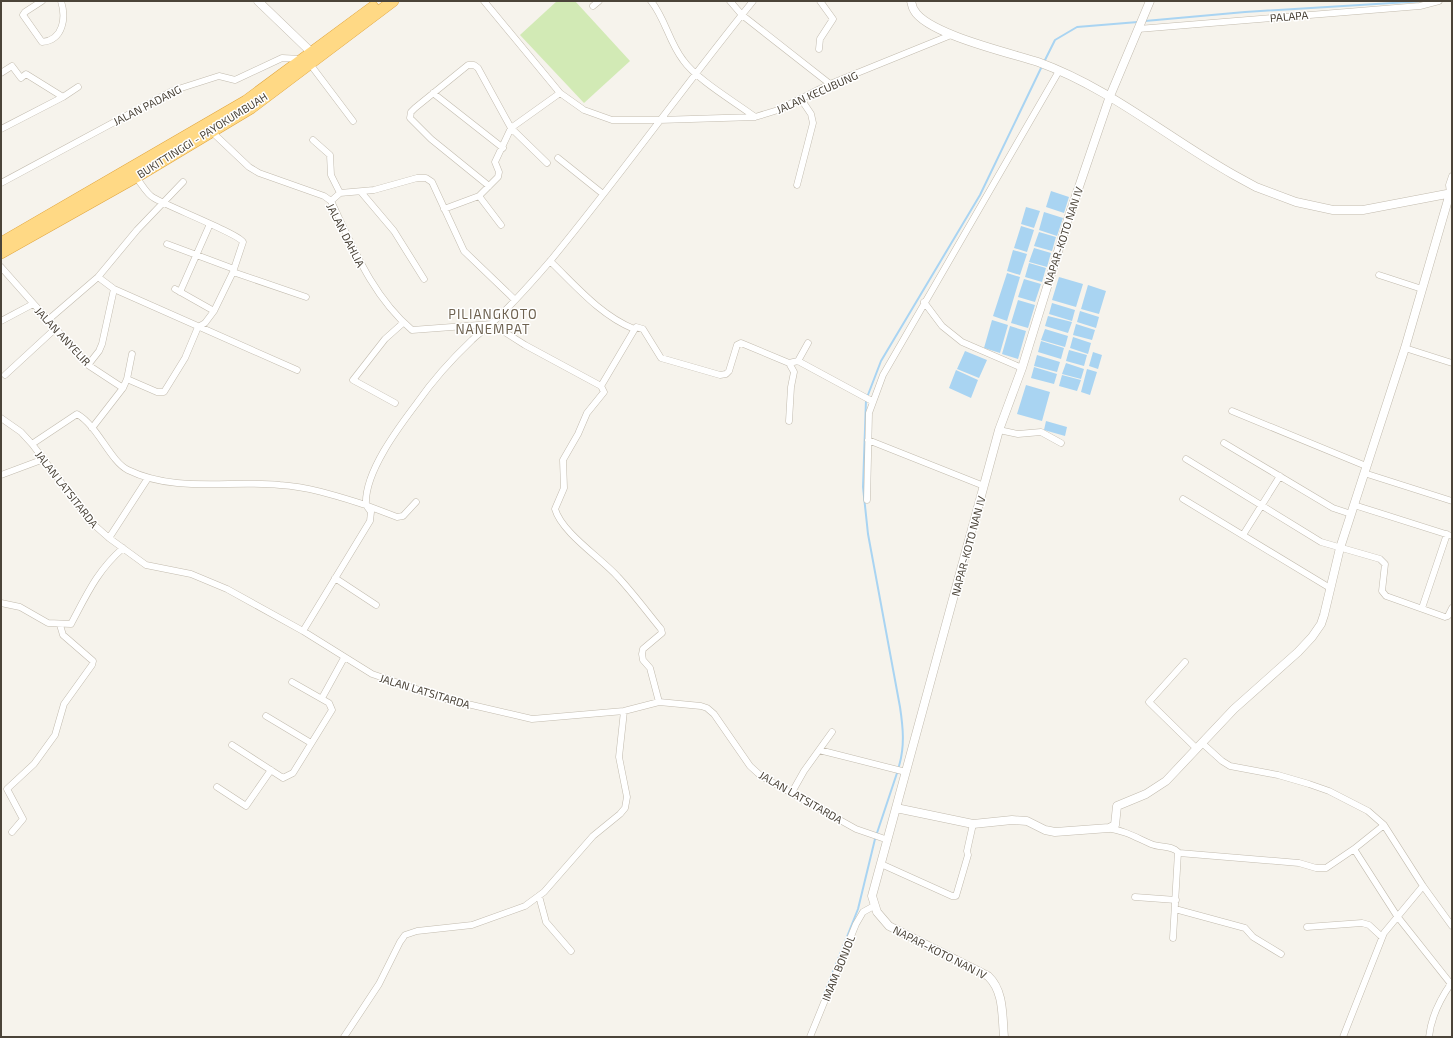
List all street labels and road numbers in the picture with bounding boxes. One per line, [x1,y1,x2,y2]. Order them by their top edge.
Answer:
street label: PALAPA [1269,8,1309,24]
street label: JALAN KECUBUNG [774,68,860,116]
street label: JALAN PADANG [111,82,183,128]
street label: BUKITTINGGI - PAYOKUMBUAH [135,89,269,181]
street label: NAPAR-KOTO NAN IV [1041,185,1085,287]
street label: JALAN DAHLIA [324,201,368,269]
street label: JALAN ANYELIR [33,304,94,368]
street label: JALAN LATSITARDA [33,448,101,530]
street label: NAPAR-KOTO NAN IV [948,494,988,598]
street label: JALAN LATSITARDA [378,671,472,711]
street label: JALAN LATSITARDA [757,768,845,826]
street label: NAPAR-KOTO NAN IV [891,923,989,981]
street label: IMAM BONJOL [819,933,857,1003]

